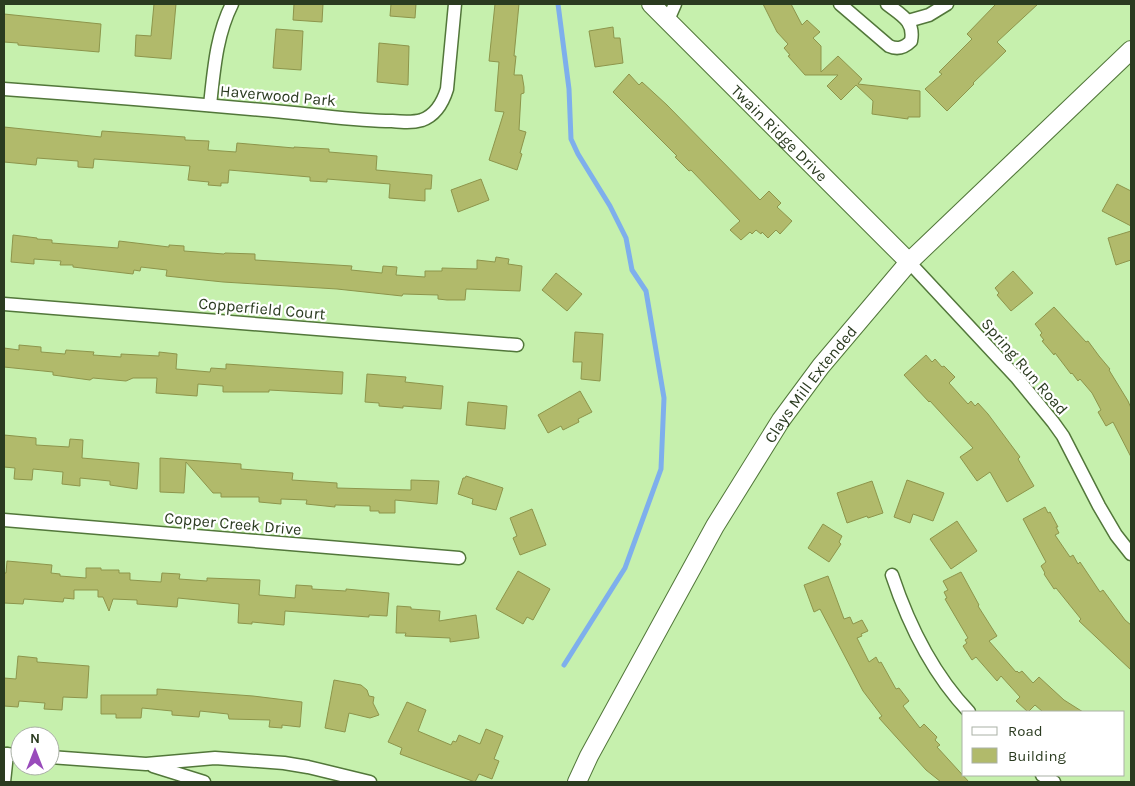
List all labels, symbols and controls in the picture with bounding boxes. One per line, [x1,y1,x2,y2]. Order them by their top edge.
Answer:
street label: Haverwood Park [219,81,337,110]
street label: Twain Ridge Drive [727,81,832,185]
street label: Copperfield Court [198,293,326,324]
street label: Spring Run Road [977,314,1072,419]
street label: Clays Mill Extended [760,322,861,446]
street label: Copper Creek Drive [164,508,302,539]
legend [962,711,1125,776]
text: Road [1008,722,1043,740]
north arrow [10,726,60,776]
text: N [30,730,40,747]
text: Building [1008,747,1066,765]

